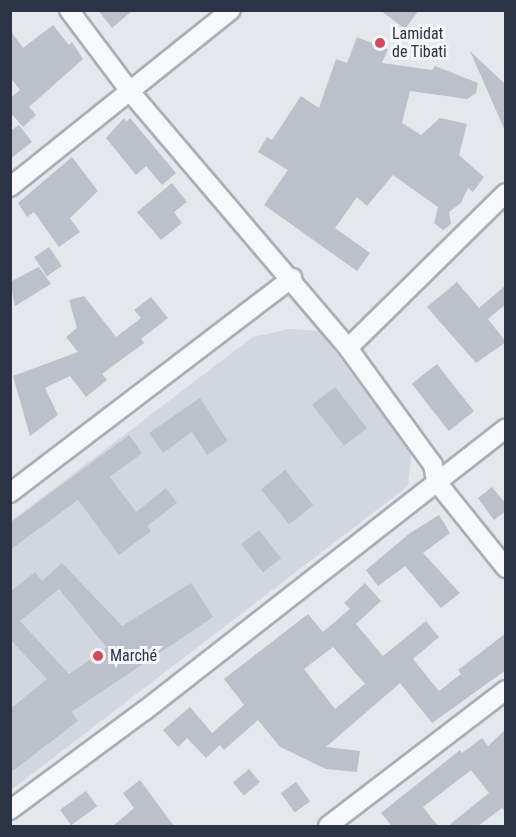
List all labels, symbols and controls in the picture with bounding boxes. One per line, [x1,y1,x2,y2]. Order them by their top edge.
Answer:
place label: Lamidat de Tibati [392,24,447,62]
marker: Lamidat de Tibati [373,36,387,50]
place label: Marché [110,646,157,666]
marker: Marché [91,649,105,663]

